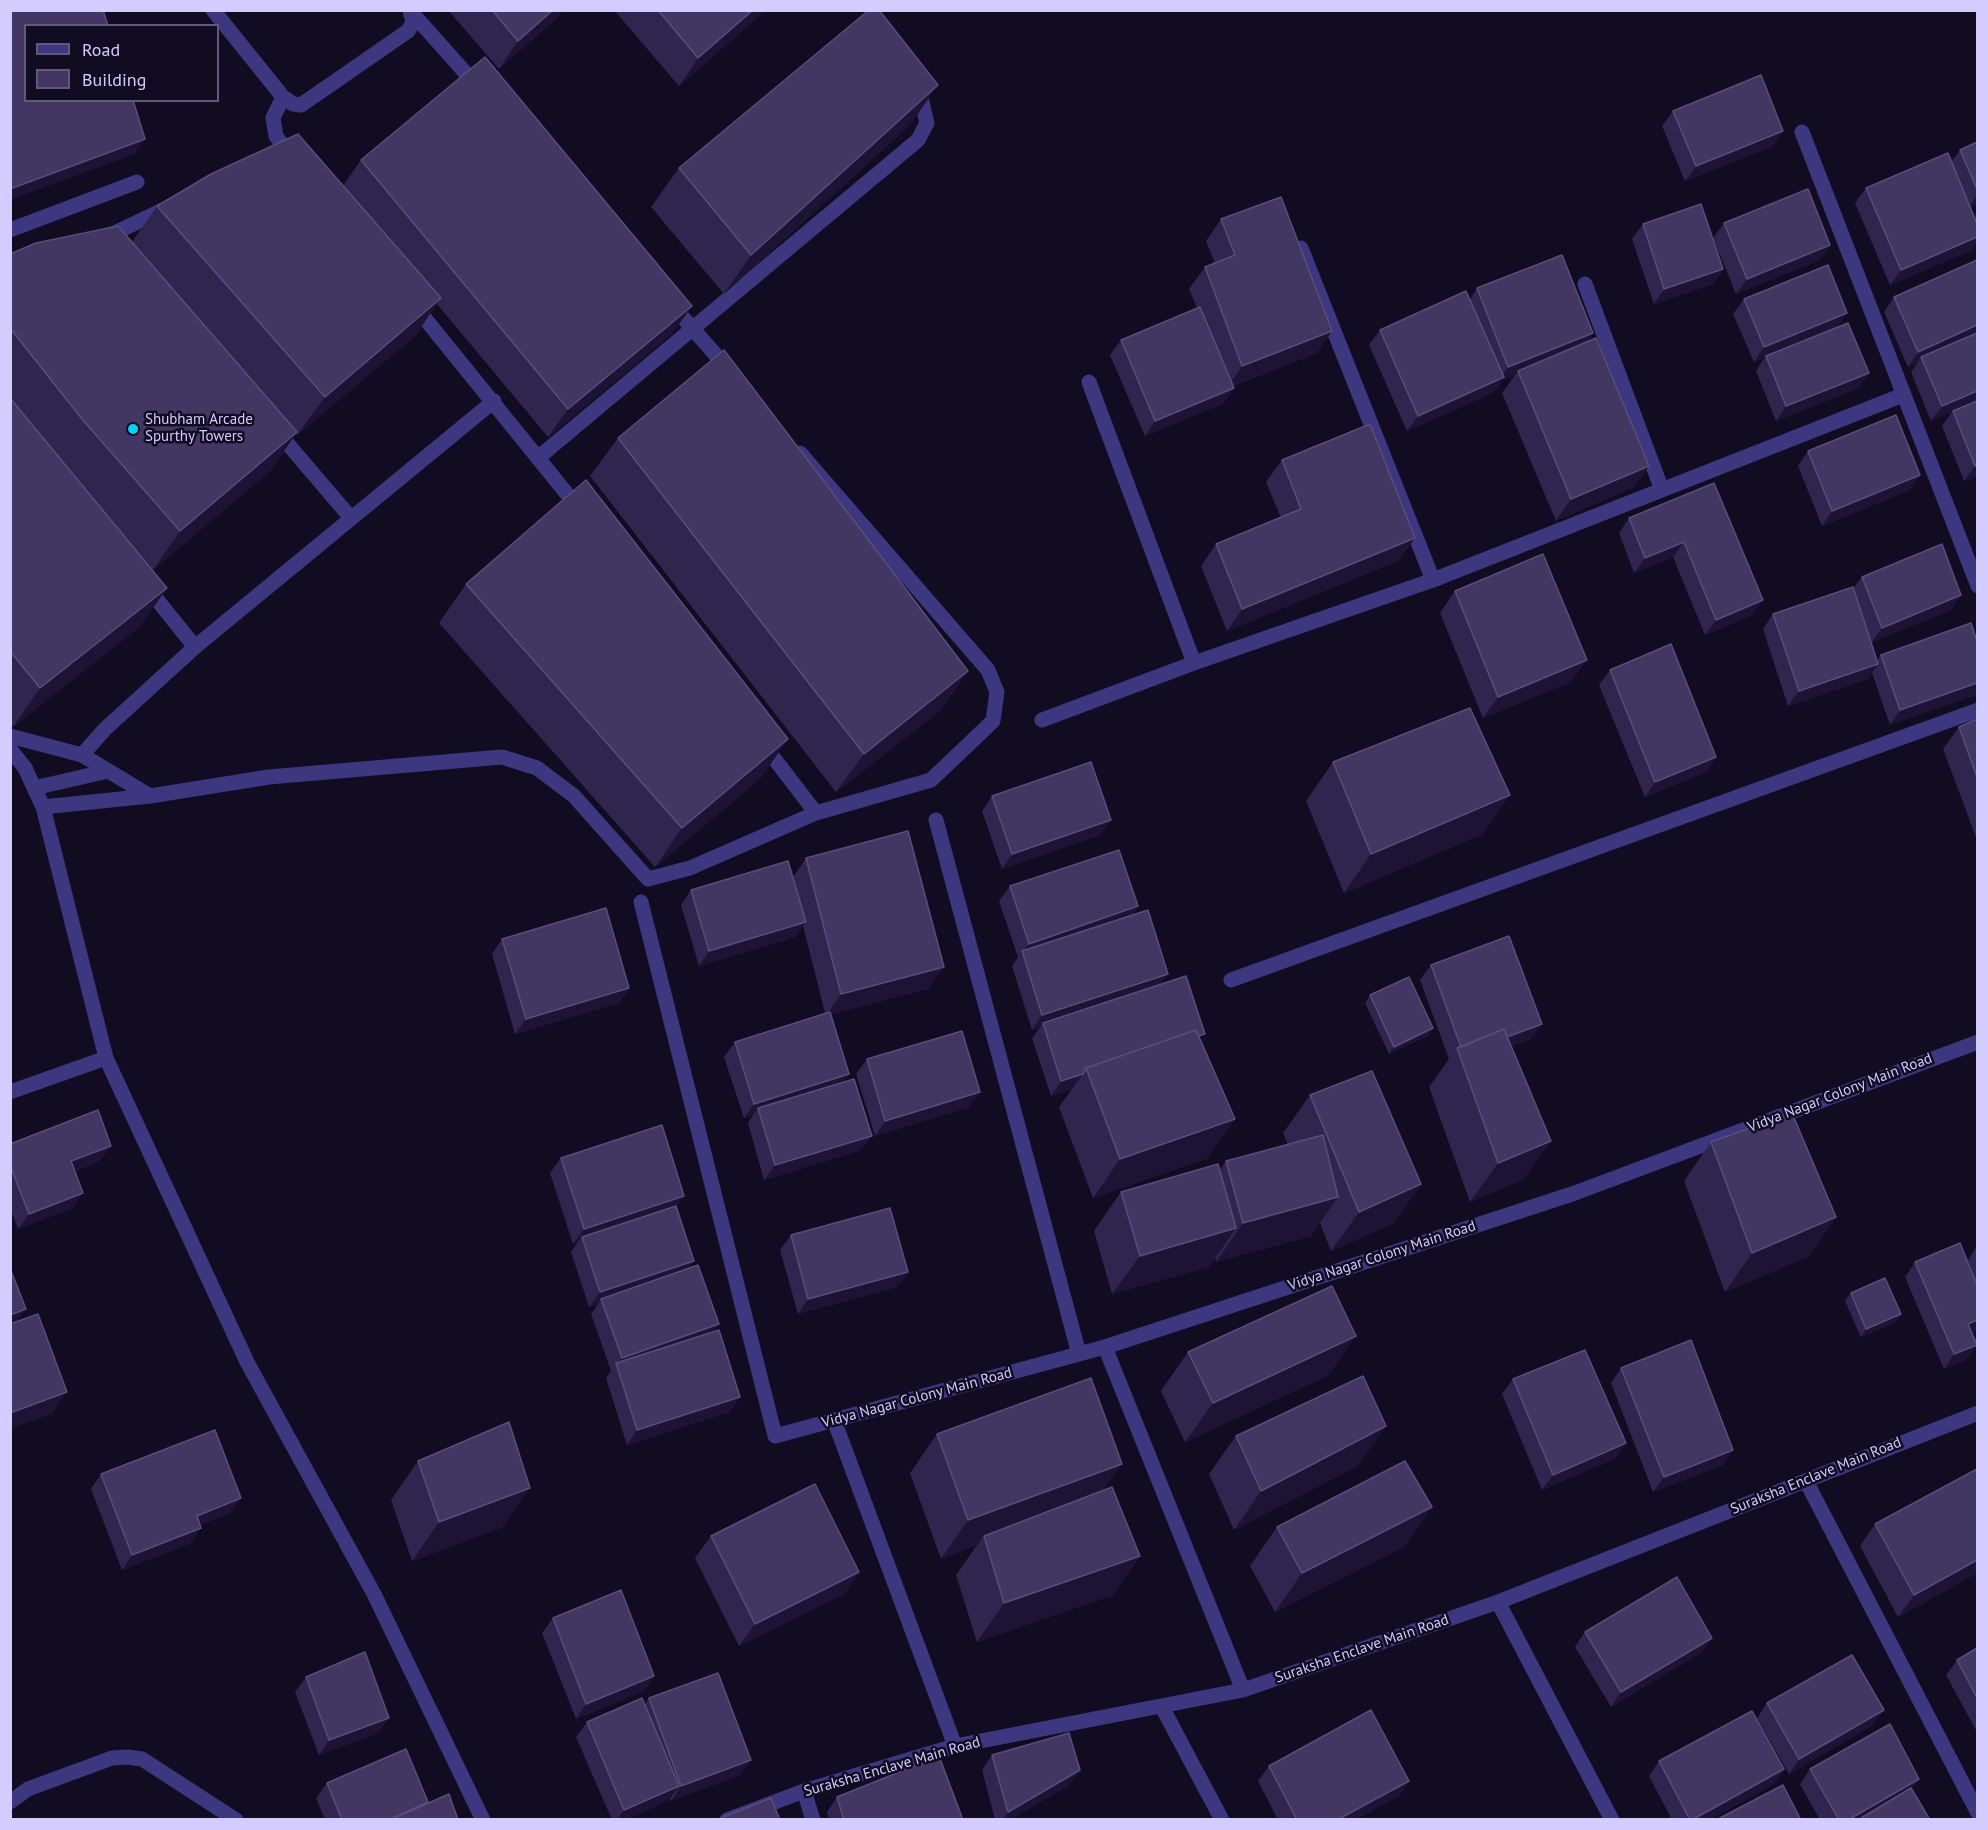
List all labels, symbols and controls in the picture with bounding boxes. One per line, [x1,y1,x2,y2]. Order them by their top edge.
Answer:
legend [24,24,219,102]
text: Road [82,38,120,61]
text: Building [82,68,146,91]
place label: Shubham Arcade Spurthy Towers [145,411,253,446]
marker: Shubham Arcade Spurthy Towers [126,422,140,436]
street label: Vidya Nagar Colony Main Road [1745,1049,1935,1137]
street label: Vidya Nagar Colony Main Road [1286,1217,1478,1295]
street label: Vidya Nagar Colony Main Road [820,1364,1014,1432]
street label: Suraksha Enclave Main Road [1728,1433,1904,1519]
street label: Suraksha Enclave Main Road [1273,1611,1451,1687]
street label: Suraksha Enclave Main Road [802,1733,982,1801]

